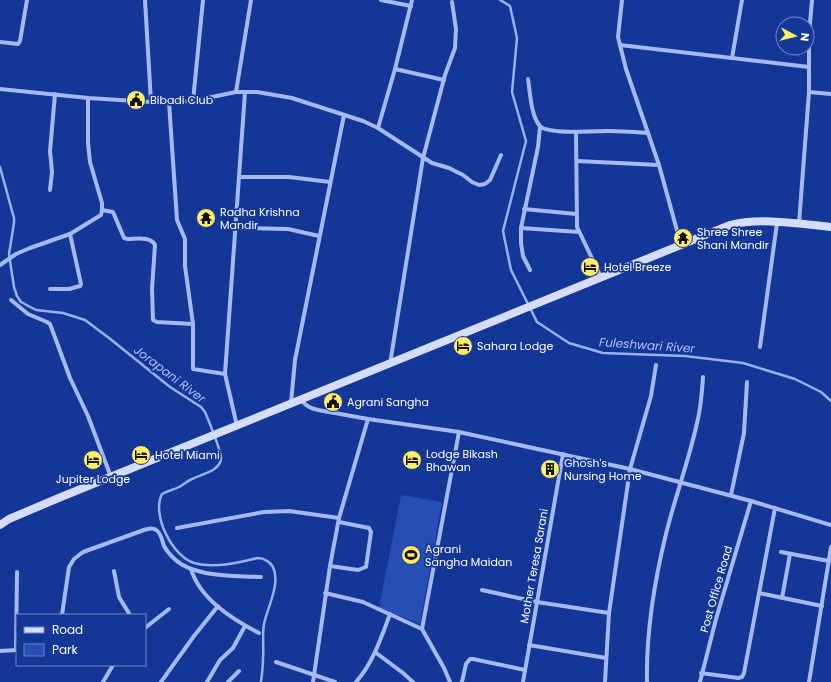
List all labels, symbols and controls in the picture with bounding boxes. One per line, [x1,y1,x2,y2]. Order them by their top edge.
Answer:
north arrow [775,16,815,56]
text: N [796,32,813,42]
public building icon: Bibadi Club [125,89,147,111]
place label: Bibadi Club [150,92,213,108]
place label: Radha Krishna Mandir [220,204,300,233]
temple icon: Radha Krishna Mandir [195,207,217,229]
place label: Shree Shree Shani Mandir [697,224,769,253]
temple icon: Shree Shree Shani Mandir [672,227,694,249]
hotel icon: Hotel Breeze [579,256,601,278]
place label: Hotel Breeze [604,259,672,275]
water label: Fuleshwari River [599,333,696,357]
hotel icon: Sahara Lodge [452,335,474,357]
place label: Sahara Lodge [477,338,554,354]
water label: Jorapani River [131,341,210,407]
public building icon: Agrani Sangha [322,391,344,413]
place label: Agrani Sangha [347,394,429,410]
hotel icon: Hotel Miami [130,444,152,466]
place label: Lodge Bikash Bhawan [426,446,498,475]
place label: Hotel Miami [155,447,220,463]
hotel icon: Jupiter Lodge [82,449,104,471]
hotel icon: Lodge Bikash Bhawan [401,449,423,471]
place label: Ghosh's Nursing Home [564,455,642,484]
building icon: Ghosh's Nursing Home [539,458,561,480]
place label: Jupiter Lodge [56,471,130,487]
street label: Mother Teresa Sarani [516,507,552,625]
place label: Agrani Sangha Maidan [425,541,512,570]
sports icon: Agrani Sangha Maidan [400,544,422,566]
street label: Post Office Road [696,544,736,634]
legend [16,614,146,666]
text: Road [52,621,83,638]
text: Park [52,641,79,658]

